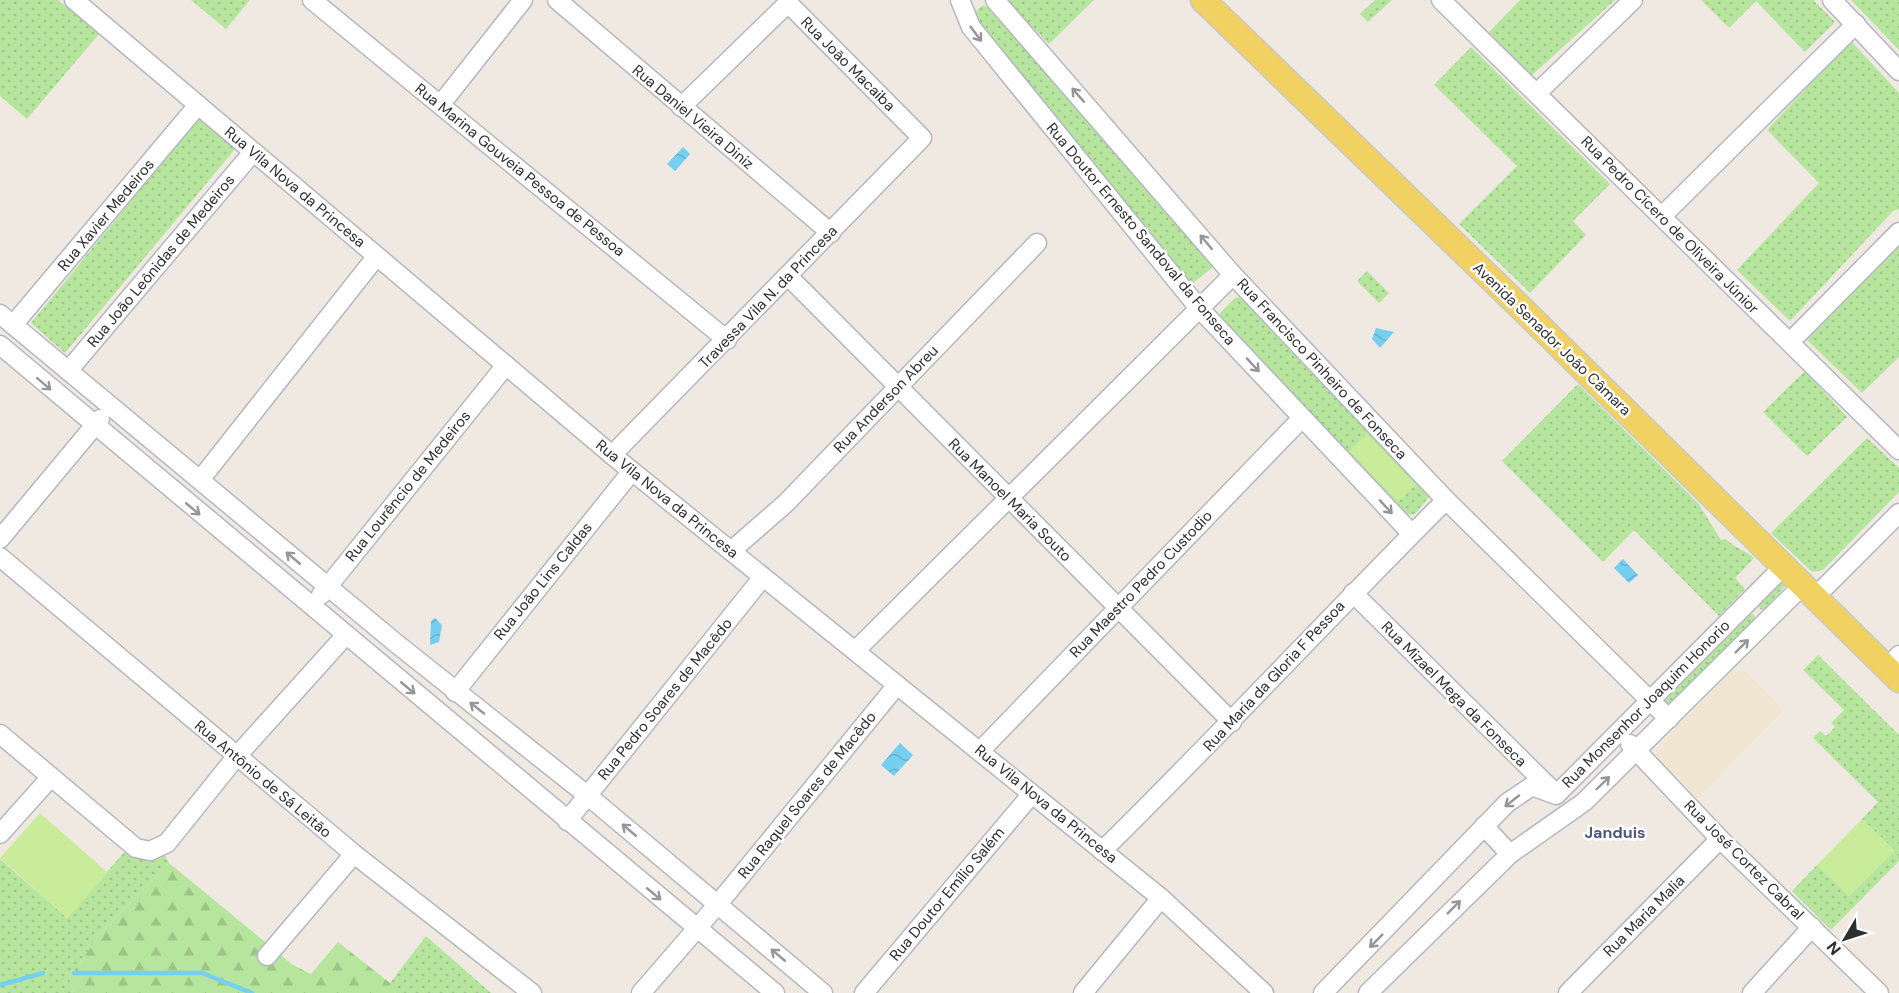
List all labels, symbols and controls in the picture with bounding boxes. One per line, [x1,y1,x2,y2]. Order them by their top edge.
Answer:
street label: Rua João Macaiba [796,12,900,116]
one-way arrow [970,25,982,41]
street label: Rua Daniel Vieira Diniz [628,60,758,174]
street label: Rua Marina Gouveia Pessoa de Pessoa [411,79,629,261]
one-way arrow [1071,88,1085,103]
street label: Rua Doutor Ernesto Sandoval da Fonseca [1042,119,1240,349]
street label: Rua Vila Nova da Princesa [220,122,370,252]
street label: Rua Pedro Cícero de Oliveira Júnior [1577,132,1764,319]
street label: Rua Xavier Medeiros [53,155,159,275]
street label: Rua João Leônidas de Medeiros [83,170,239,352]
street label: Travessa Vila N. da Princesa [694,221,842,373]
one-way arrow [1199,235,1213,250]
street label: Avenida Senador João Câmara [1469,258,1635,420]
street label: Rua Francisco Pinheiro de Fonseca [1233,274,1411,464]
street label: Rua Anderson Abreu [829,341,943,457]
one-way arrow [1246,358,1260,373]
one-way arrow [36,377,51,391]
street label: Rua Lourêncio de Medeiros [341,406,475,566]
street label: Rua Manoel Maria Souto [944,434,1076,566]
street label: Rua Vila Nova da Princesa [591,435,743,563]
one-way arrow [1379,500,1393,515]
one-way arrow [185,503,201,516]
street label: Rua Maestro Pedro Custodio [1065,506,1217,662]
street label: Rua João Lins Caldas [489,518,597,644]
one-way arrow [286,551,301,565]
street label: Rua Maria da Gloria F Pessoa [1199,596,1349,756]
street label: Rua Pedro Soares de Macêdo [593,614,737,784]
street label: Rua Monsenhor Joaquim Honorio [1558,616,1734,792]
street label: Rua Mizael Mega da Fonseca [1377,617,1531,771]
one-way arrow [1734,639,1749,654]
one-way arrow [400,681,415,695]
one-way arrow [469,702,485,715]
street label: Rua Raquel Soares de Macêdo [733,707,881,883]
street label: Rua Antônio de Sá Leitão [190,716,336,842]
street label: Rua Vila Nova da Princesa [970,740,1122,868]
one-way arrow [1596,776,1611,790]
one-way arrow [1504,795,1520,807]
street label: Rua José Cortez Cabral [1680,796,1808,924]
district label: Janduis [1584,822,1646,843]
one-way arrow [622,823,637,837]
street label: Rua Doutor Emílio Salém [885,823,1009,965]
street label: Rua Maria Malia [1599,871,1689,961]
one-way arrow [646,887,662,900]
one-way arrow [1447,900,1462,915]
north arrow [1815,909,1875,969]
one-way arrow [1368,933,1383,948]
text: N [1822,937,1846,959]
one-way arrow [771,948,786,962]

